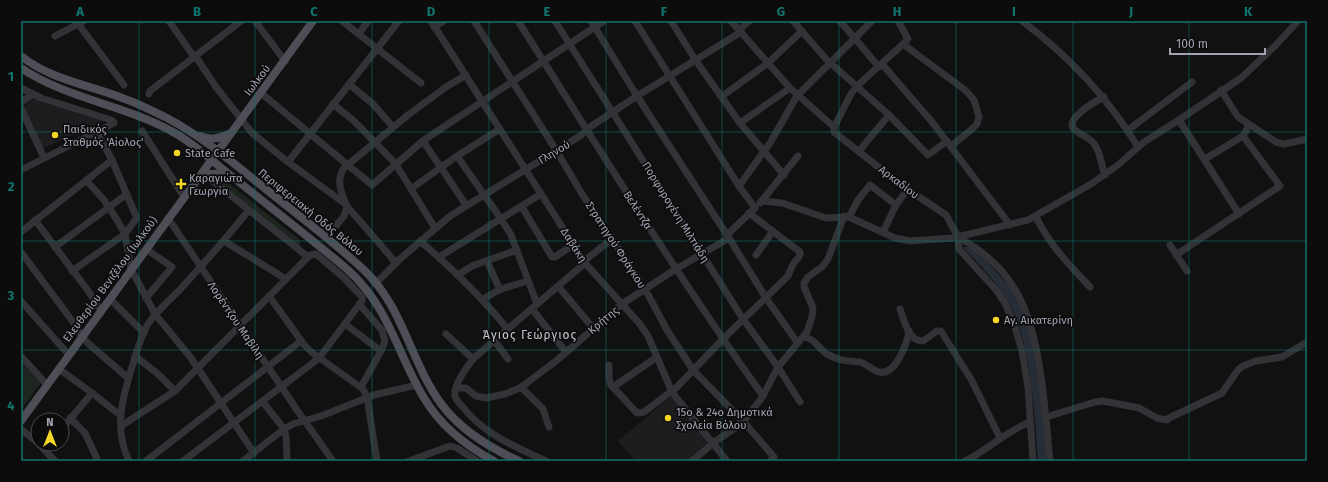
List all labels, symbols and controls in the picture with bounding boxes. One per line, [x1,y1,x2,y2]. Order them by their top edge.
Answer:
text: A [75,4,84,19]
text: B [193,4,201,19]
text: C [310,4,318,19]
text: D [427,4,436,19]
text: E [544,4,551,19]
text: F [661,4,668,19]
text: G [777,4,785,19]
text: H [893,4,901,19]
text: I [1012,4,1016,19]
text: J [1128,4,1133,19]
text: K [1244,4,1253,19]
scale bar [1170,30,1265,56]
text: 100 m [1176,37,1208,51]
street label: Ιωλκού [242,62,273,98]
text: 1 [8,69,14,84]
place label: Παιδικός Σταθμός 'Αίολος' [63,123,143,149]
marker: Παιδικός Σταθμός 'Αίολος' [50,130,60,140]
street label: Γληνού [536,138,573,167]
place label: State Cafe [185,147,235,160]
marker: State Cafe [172,148,182,158]
street label: Πορφυρογένη Μιλτιάδη [639,159,712,265]
street label: Αρκαδίου [876,163,921,202]
street label: Περιφερειακή Οδός Βόλου [256,166,366,259]
place label: Καραγιώτα Γεωργία [189,172,243,198]
text: 2 [8,179,15,194]
marker: Καραγιώτα Γεωργία [176,179,186,189]
street label: Βελέντζα [620,189,655,232]
street label: Στρατηγού Φράγκου [583,200,648,291]
street label: Ελευθερίου Βενιζέλου (Ιωλκού) [61,214,161,345]
street label: Δαβάκη [558,226,589,265]
street label: Λορέντζου Μαβίλη [205,279,266,362]
text: 3 [7,288,15,303]
street label: Κρήτης [585,304,621,337]
place label: Αγ. Αικατερίνη [1004,314,1073,327]
marker: Αγ. Αικατερίνη [991,315,1001,325]
district label: Άγιος Γεώργιος [483,328,577,342]
text: 4 [7,398,15,413]
place label: 15ο & 24ο Δημοτικά Σχολεία Βόλου [676,406,773,432]
north arrow [30,412,70,452]
marker: 15ο & 24ο Δημοτικά Σχολεία Βόλου [663,413,673,423]
text: N [46,416,54,429]

